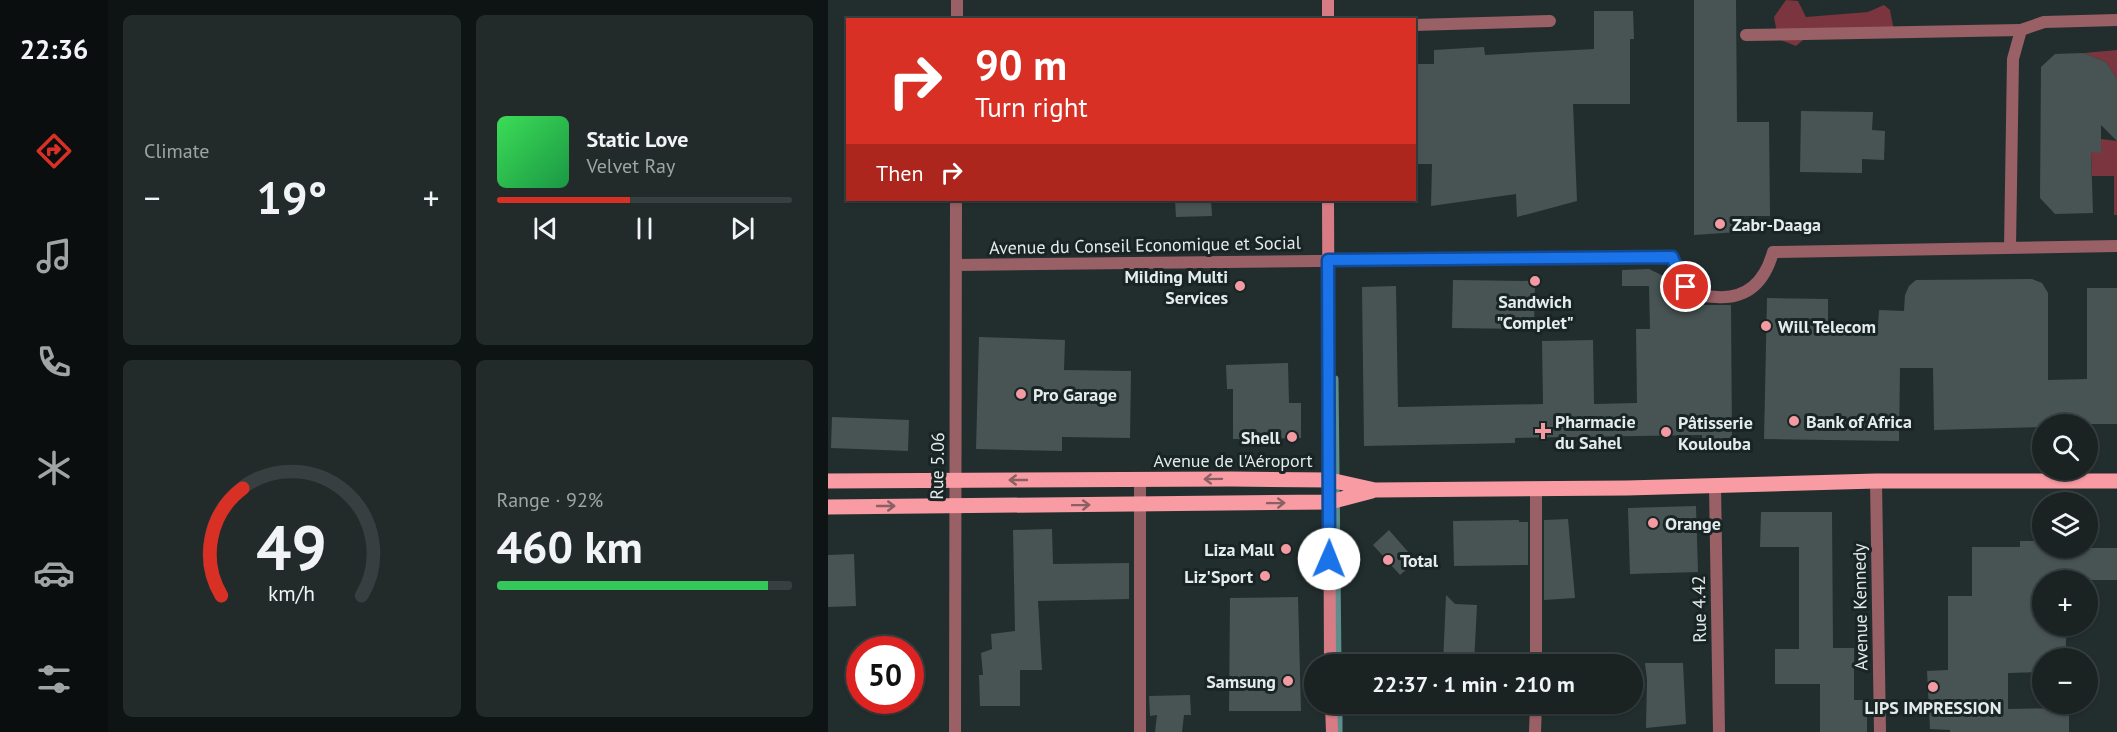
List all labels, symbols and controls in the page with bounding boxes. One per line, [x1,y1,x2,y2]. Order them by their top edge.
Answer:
text: 22:36 [20,32,88,66]
text: 90 m [975,37,1067,92]
icon: right [876,42,954,120]
text: Turn right [975,90,1088,124]
text: Static Love [587,125,689,153]
icon: directions [33,130,75,172]
text: Climate [144,138,210,164]
text: Velvet Ray [587,153,675,179]
icon: right [935,156,968,189]
text: Then [876,159,923,187]
text: 19° [256,168,327,226]
text: − [144,176,161,219]
text: + [423,176,439,219]
icon: previous [529,212,562,245]
icon: pause [628,212,661,245]
icon: next [726,212,759,245]
place label: Zabr-Daaga [1732,213,1821,236]
marker: Zabr-Daaga [1713,217,1727,231]
street label: Avenue du Conseil Economique et Social [989,231,1302,259]
icon: music [33,235,75,277]
pin [1660,261,1711,312]
place label: Milding Multi Services [1124,265,1228,309]
icon: arrive [1669,270,1702,303]
marker: Sandwich "Complet" [1528,274,1542,288]
marker: Milding Multi Services [1233,279,1247,293]
place label: Sandwich "Complet" [1496,290,1574,334]
place label: Will Telecom [1778,315,1876,338]
marker: Will Telecom [1759,319,1773,333]
icon: phone [33,341,75,383]
place label: Pro Garage [1033,383,1117,406]
marker: Pro Garage [1014,387,1028,401]
place label: Pharmacie du Sahel [1555,410,1636,454]
place label: Bank of Africa [1806,410,1912,433]
place label: Pâtisserie Koulouba [1678,411,1753,455]
marker: Bank of Africa [1787,414,1801,428]
map controls [2032,414,2098,714]
button: search [2032,414,2098,480]
marker: Pharmacie du Sahel [1536,424,1550,438]
marker: Pâtisserie Koulouba [1659,425,1673,439]
place label: Shell [1241,426,1281,449]
marker: Shell [1285,430,1299,444]
street label: Rue 5.06 [925,432,949,500]
icon: climate [33,447,75,489]
street label: Avenue de l'Aéroport [1154,449,1313,472]
one-way arrow [1203,473,1223,485]
one-way arrow [1008,474,1028,486]
text: Range · 92% [497,487,603,513]
button: layers [2032,492,2098,558]
one-way arrow [1266,497,1286,509]
one-way arrow [876,500,896,512]
one-way arrow [1071,500,1091,511]
text: 49 [256,506,327,587]
place label: Orange [1665,512,1721,535]
marker: Orange [1646,516,1660,530]
text: 460 km [497,517,643,575]
position arrow [1297,527,1361,591]
place label: Liza Mall [1204,538,1275,561]
marker: Liza Mall [1279,542,1293,556]
street label: Avenue Kennedy [1847,543,1873,671]
place label: Total [1400,549,1439,572]
icon: car [33,552,75,594]
marker: Total [1381,553,1395,567]
place label: Liz'Sport [1184,565,1254,588]
marker: Liz'Sport [1258,569,1272,583]
button: + [2032,570,2098,636]
street label: Rue 4.42 [1687,575,1711,643]
text: km/h [268,579,315,607]
speed limit sign: 50 [846,636,924,714]
button: − [2032,648,2098,714]
icon: filters [33,658,75,700]
place label: Samsung [1206,670,1276,693]
text: 22:37 · 1 min · 210 m [1372,670,1575,698]
marker: Samsung [1281,674,1295,688]
marker: LIPS IMPRESSION [1926,680,1940,694]
place label: LIPS IMPRESSION [1865,696,2001,719]

